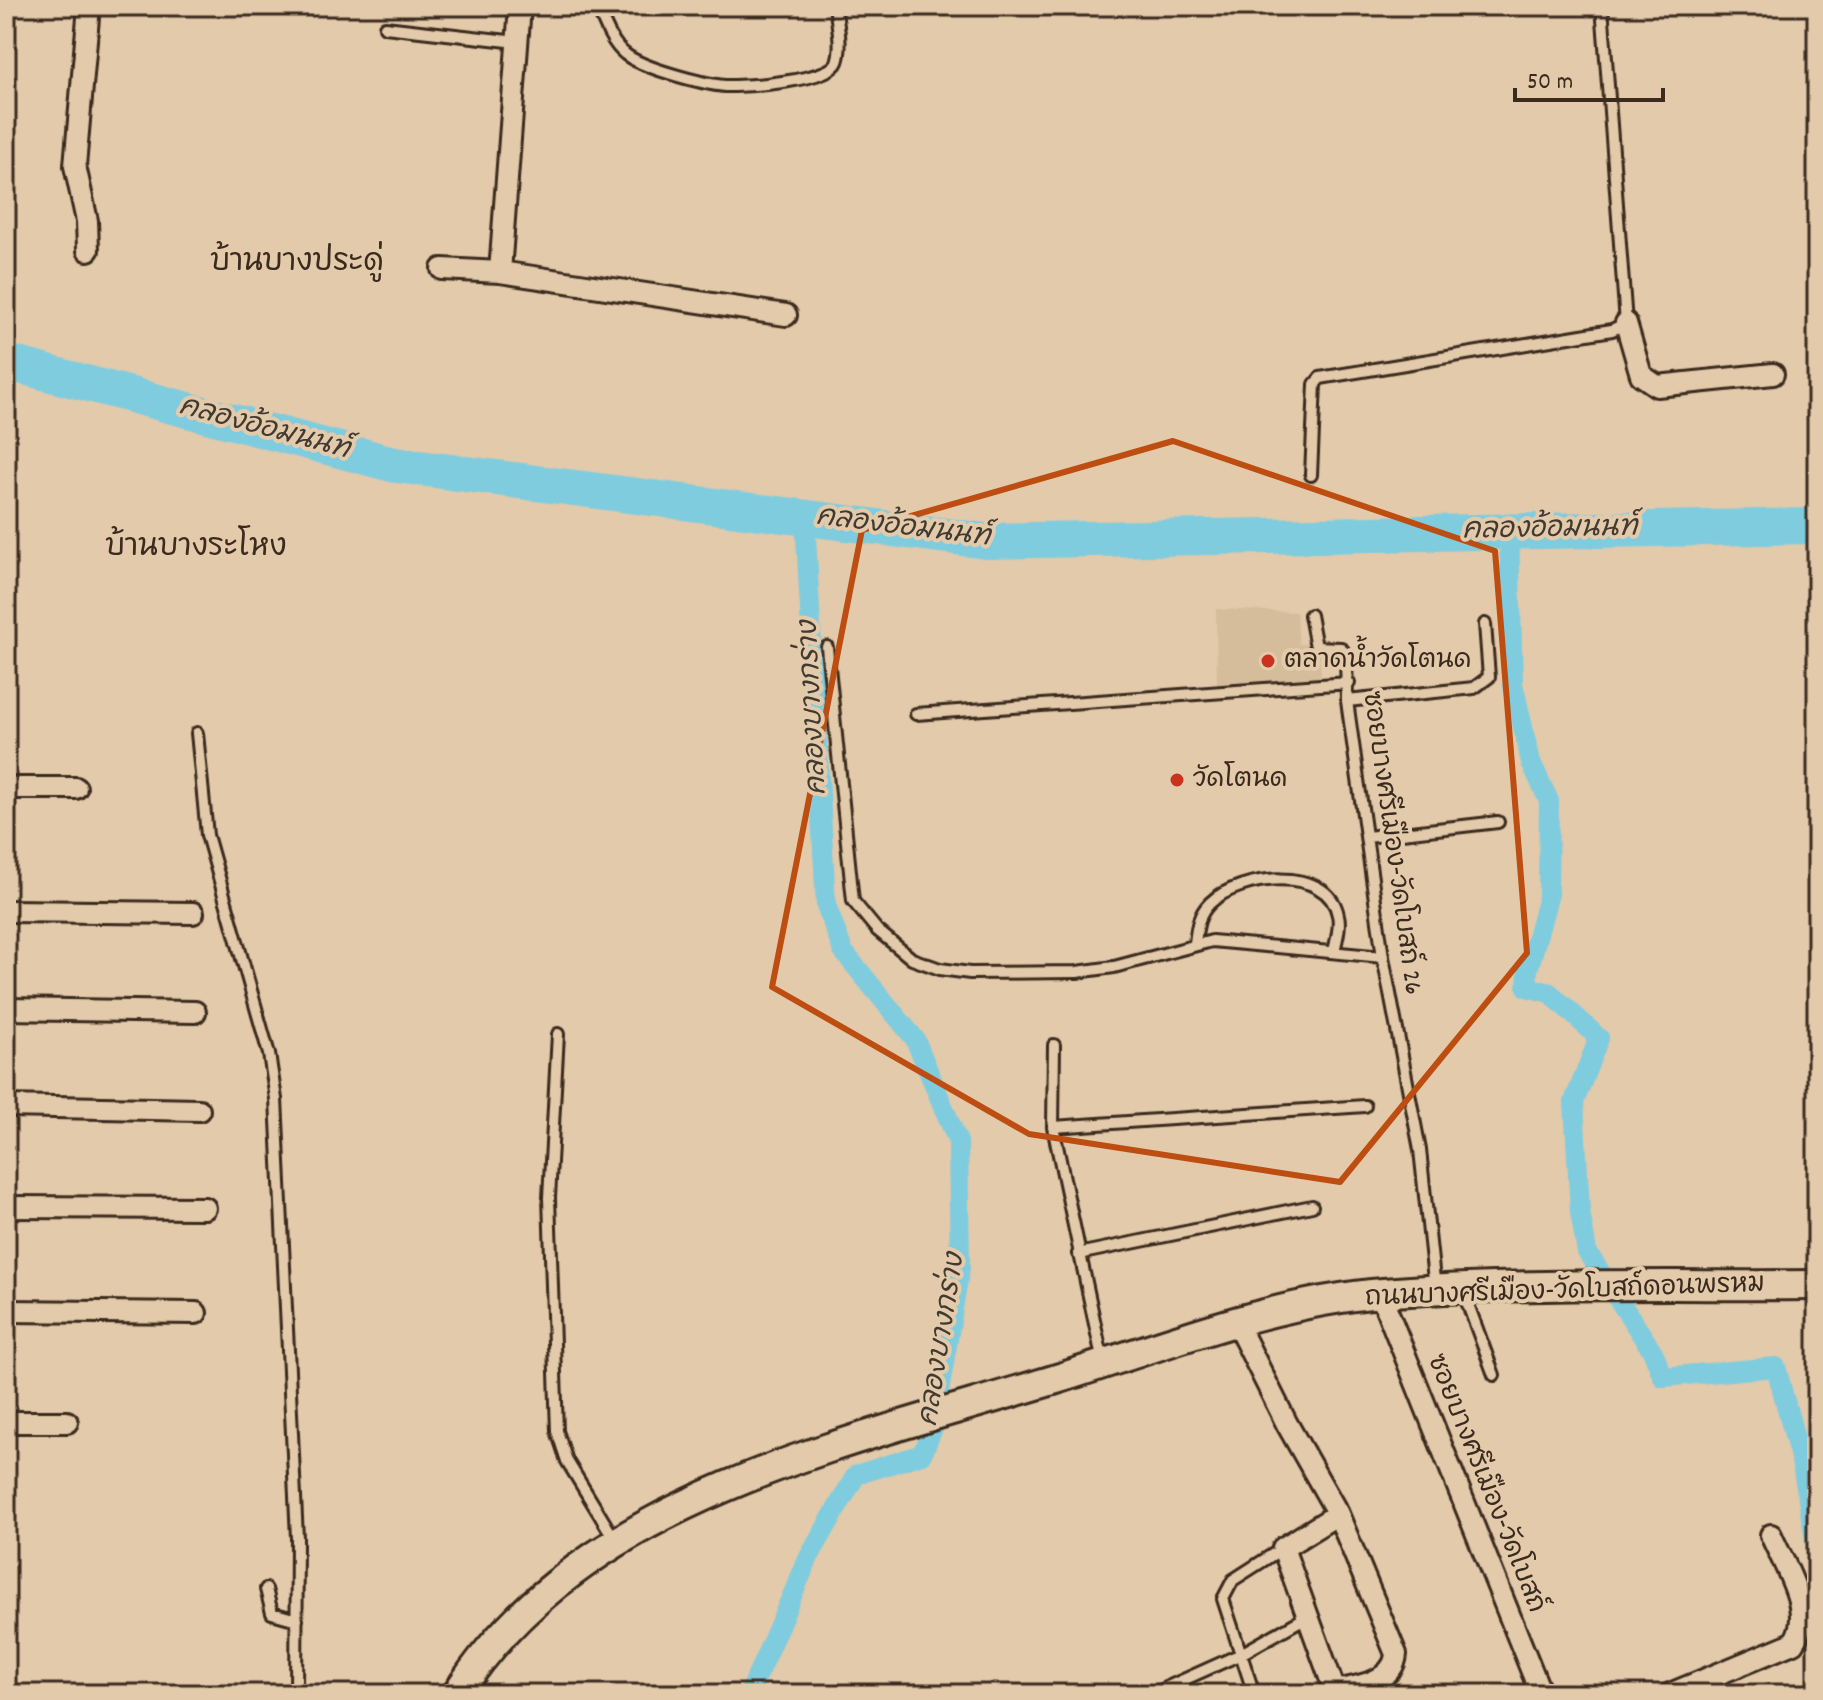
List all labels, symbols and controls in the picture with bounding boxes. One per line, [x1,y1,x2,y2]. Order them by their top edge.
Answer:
scale bar [1515,52,1663,102]
text: 50 m [1527,66,1573,100]
district label: บ้านบางประดู่ [210,240,384,286]
water label: คลองอ้อมนนท์ [174,385,361,474]
water label: คลองอ้อมนนท์ [814,495,999,560]
water label: คลองอ้อมนนท์ [1462,506,1644,553]
district label: บ้านบางระโหง [105,525,287,571]
water label: คลองบางกร่าง [788,617,840,796]
place label: ตลาดน้ำวัดโตนด [1284,635,1471,680]
marker: ตลาดน้ำวัดโตนด [1259,652,1277,670]
street label: ซอยบางศรีเมือง-วัดโบสถ์ 26 [1351,689,1432,997]
place label: วัดโตนด [1193,761,1287,799]
marker: วัดโตนด [1168,771,1186,789]
water label: คลองบางกร่าง [909,1247,978,1429]
street label: ถนนบางศรีเมือง-วัดโบสถ์ดอนพรหม [1364,1266,1766,1317]
street label: ซอยบางศรีเมือง-วัดโบสถ์ [1416,1349,1555,1619]

